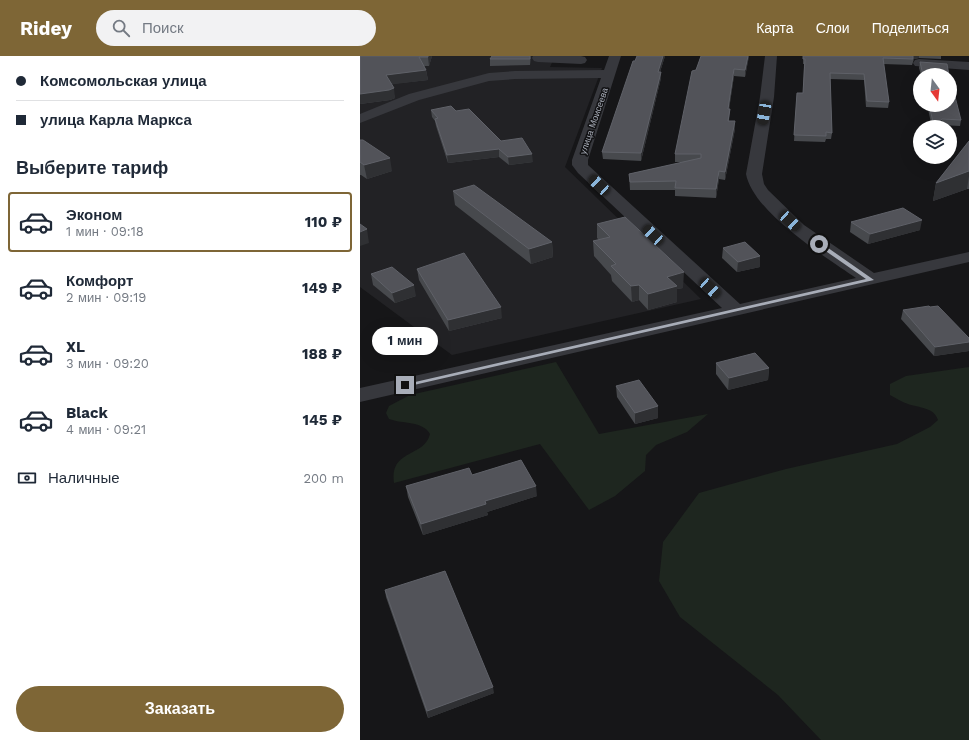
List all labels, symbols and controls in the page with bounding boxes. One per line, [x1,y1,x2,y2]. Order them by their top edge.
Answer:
search box [96,10,376,46]
text: Ridey [20,17,72,40]
icon: search [110,17,132,39]
text: Поиск [142,19,183,37]
text: Карта [756,20,794,36]
text: Слои [816,20,850,36]
text: Поделиться [872,20,949,36]
north arrow [913,68,957,112]
map controls [913,68,957,164]
text: Комсомольская улица [40,72,207,90]
street label: улица Моисеева [578,86,610,156]
car [756,100,772,126]
text: улица Карла Маркса [40,111,192,129]
button: layers [913,120,957,164]
text: Выберите тариф [16,157,168,178]
car [586,172,612,198]
icon: car [18,204,54,240]
text: Эконом [66,206,122,224]
car [777,208,803,234]
text: 110 ₽ [305,213,342,231]
car [640,222,666,248]
text: 1 мин · 09:18 [66,224,144,239]
route start [810,235,828,253]
icon: car [18,270,54,306]
text: Комфорт [66,272,133,290]
car [697,275,723,301]
text: 149 ₽ [302,279,342,297]
text: 2 мин · 09:19 [66,290,146,305]
callout: 1 мин [372,327,438,355]
text: 1 мин [388,333,422,348]
icon: car [18,336,54,372]
text: XL [66,338,85,356]
text: 188 ₽ [302,345,342,363]
text: 3 мин · 09:20 [66,356,149,371]
route end [396,376,414,394]
icon: car [18,402,54,438]
text: Black [66,404,108,422]
text: 145 ₽ [302,411,342,429]
text: 4 мин · 09:21 [66,422,146,437]
icon: cash [16,467,38,489]
text: Наличные [48,469,120,487]
text: 200 m [303,471,344,486]
button: Заказать [16,686,344,732]

